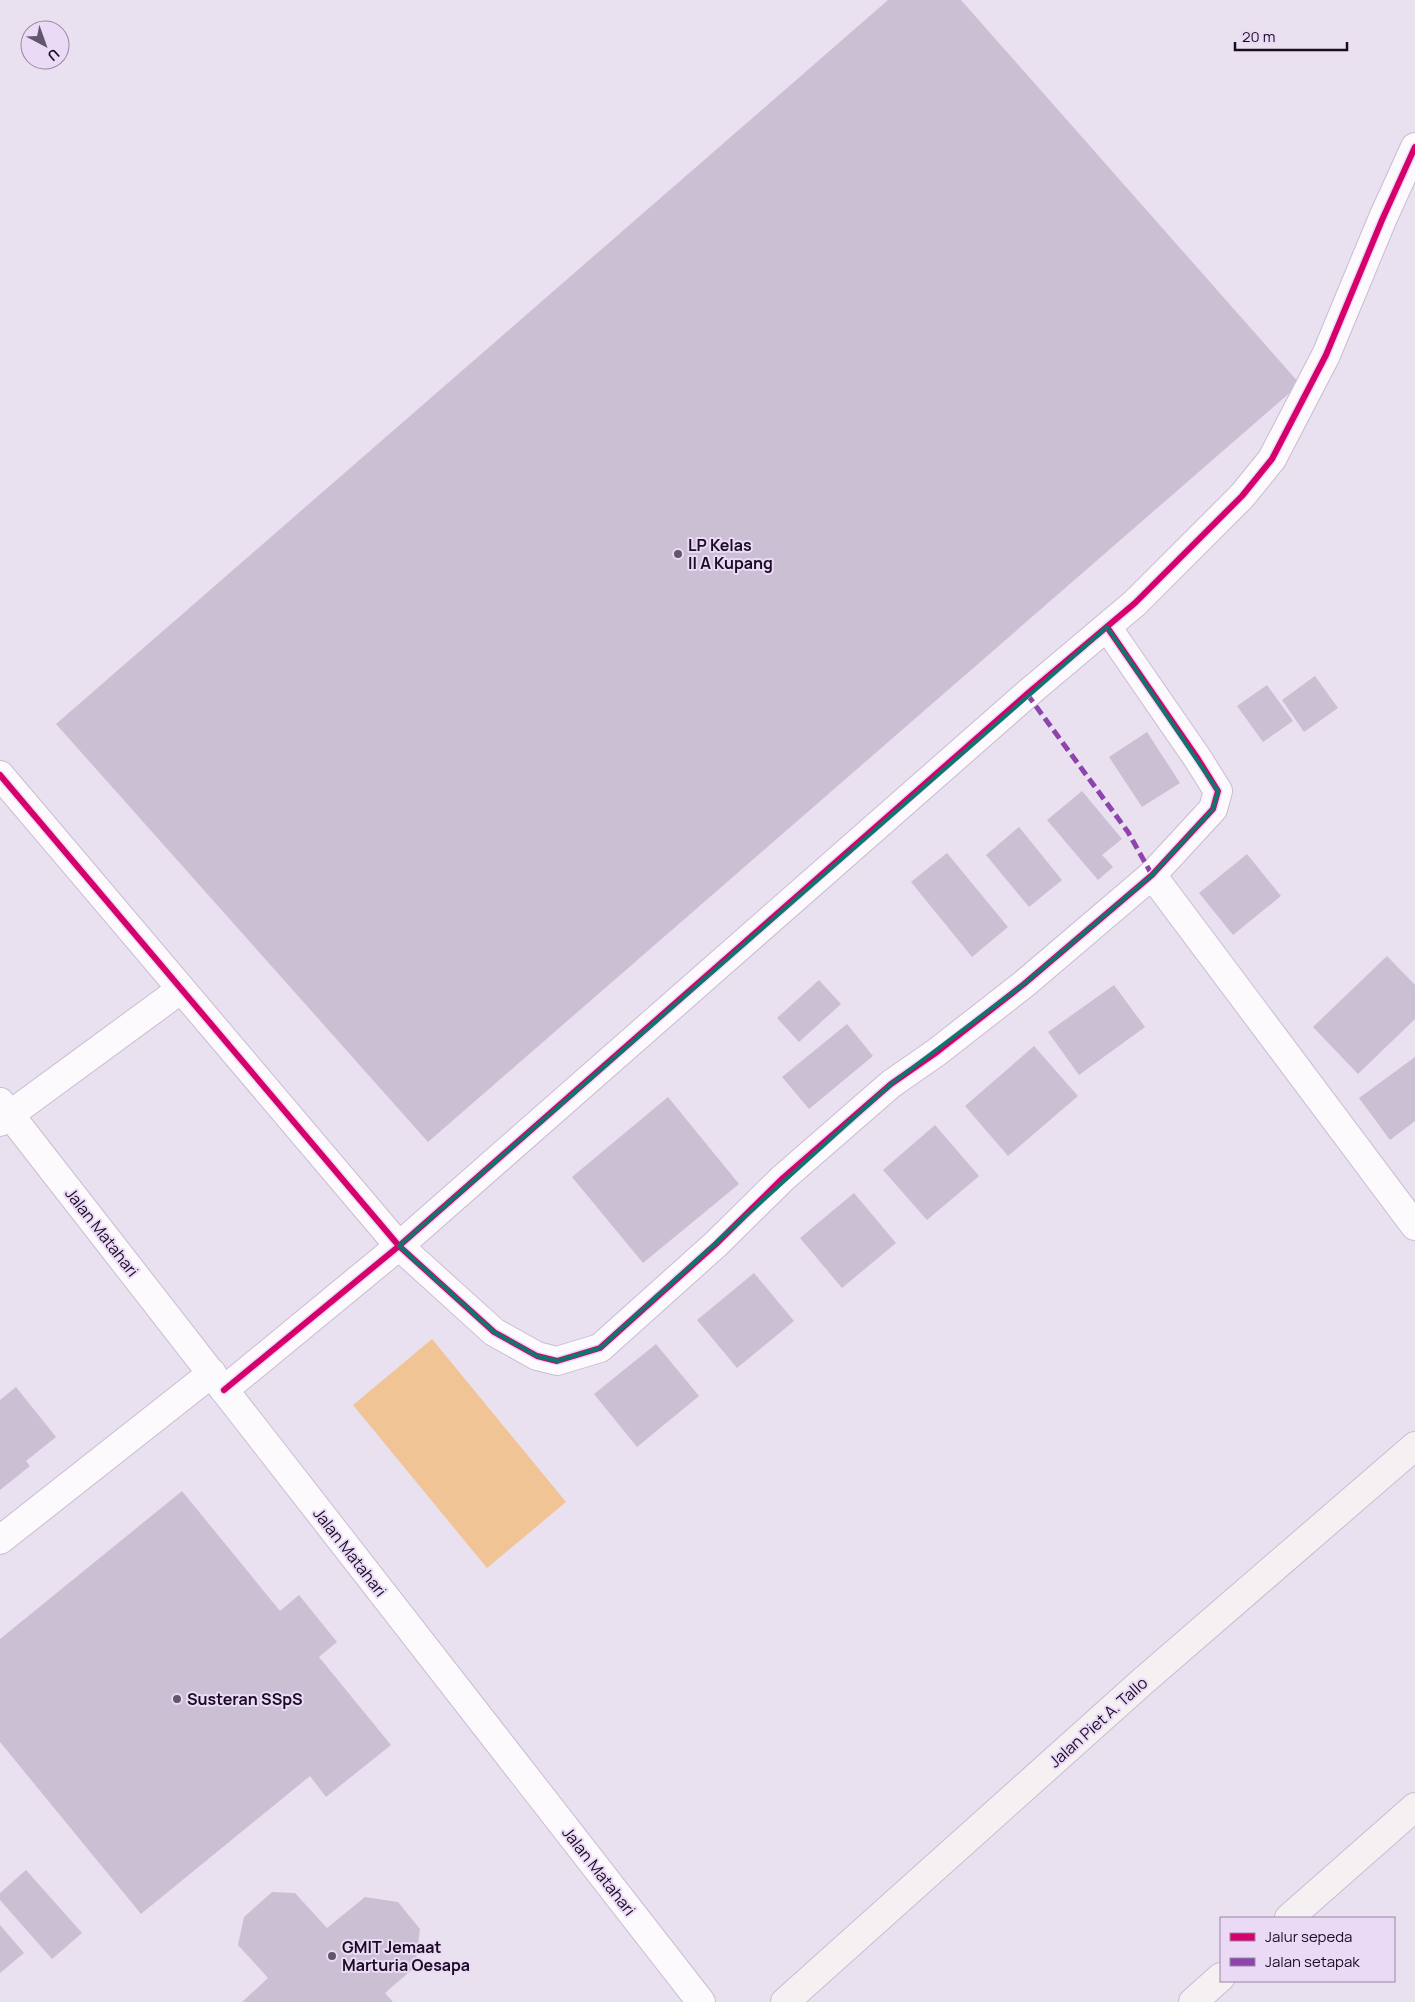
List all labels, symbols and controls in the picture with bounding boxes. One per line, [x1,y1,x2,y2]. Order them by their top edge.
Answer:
north arrow [20,20,70,70]
scale bar [1235,20,1348,52]
text: 20 m [1242,26,1275,47]
text: U [44,45,64,66]
place label: LP Kelas II A Kupang [688,534,773,574]
marker: LP Kelas II A Kupang [672,548,684,560]
street label: Jalan Matahari [60,1183,144,1281]
street label: Jalan Matahari [308,1503,392,1601]
street label: Jalan Piet A. Tallo [1044,1672,1152,1772]
place label: Susteran SSpS [187,1688,303,1710]
marker: Susteran SSpS [171,1693,183,1705]
street label: Jalan Matahari [557,1822,641,1920]
legend [1220,1917,1395,1982]
text: Jalur sepeda [1265,1926,1352,1947]
place label: GMIT Jemaat Marturia Oesapa [342,1936,470,1976]
marker: GMIT Jemaat Marturia Oesapa [326,1950,338,1962]
text: Jalan setapak [1265,1951,1360,1972]

